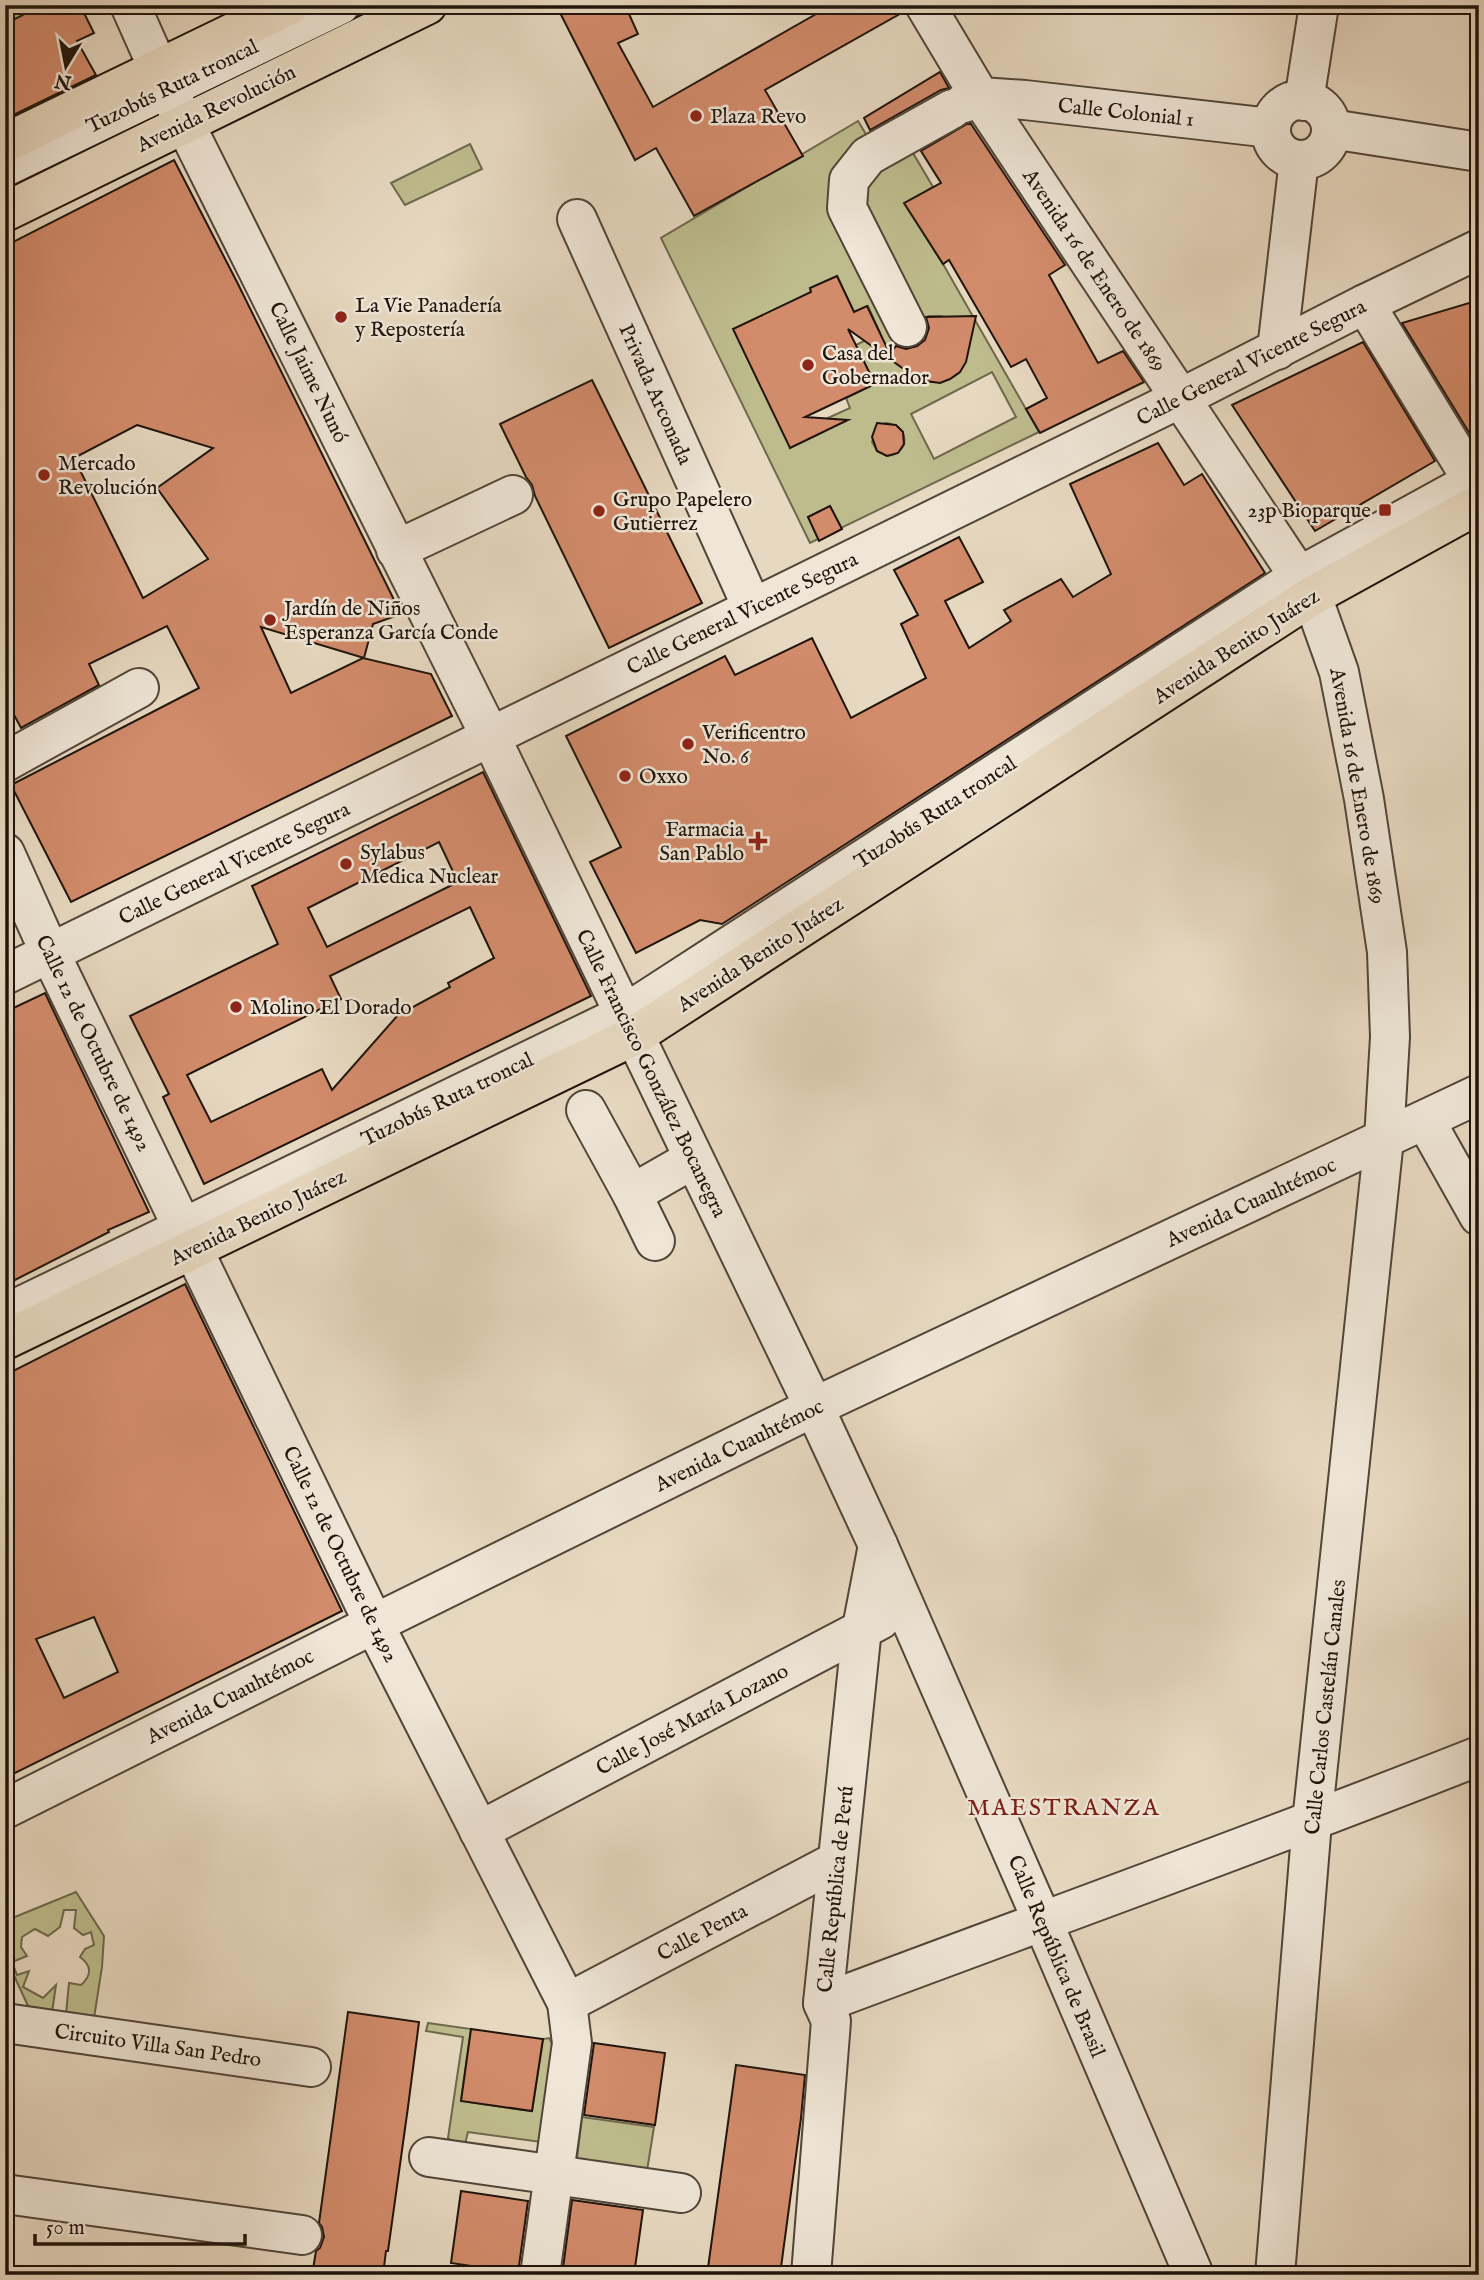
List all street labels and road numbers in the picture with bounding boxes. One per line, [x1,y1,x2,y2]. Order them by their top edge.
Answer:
street label: Tuzobús Ruta troncal [82,34,263,141]
street label: Avenida Revolución [132,59,301,160]
street label: Calle Colonial 1 [1056,93,1195,134]
street label: Avenida 16 de Enero de 1869 [1015,163,1172,378]
street label: Calle General Vicente Segura [1132,293,1372,433]
street label: Calle Jaime Nunó [262,298,353,448]
street label: Privada Arconada [612,320,698,470]
street label: Calle General Vicente Segura [623,546,864,682]
street label: Avenida Benito Juárez [1148,583,1325,712]
street label: Avenida 16 de Enero de 1869 [1322,665,1391,906]
street label: Tuzobús Ruta troncal [850,751,1022,876]
street label: Calle General Vicente Segura [115,796,356,932]
street label: Avenida Benito Juárez [672,891,849,1020]
street label: Calle Francisco González Bocanegra [569,925,733,1223]
street label: Calle 12 de Octubre de 1492 [28,931,157,1156]
street label: Tuzobús Ruta troncal [357,1047,538,1154]
street label: Avenida Cuauhtémoc [1161,1152,1341,1255]
street label: Avenida Benito Juárez [165,1164,351,1273]
street label: Avenida Cuauhtémoc [650,1394,828,1499]
street label: Calle 12 de Octubre de 1492 [275,1442,404,1667]
street label: Calle Carlos Castelán Canales [1300,1578,1353,1836]
street label: Avenida Cuauhtémoc [141,1643,319,1752]
street label: Calle José María Lozano [592,1658,794,1783]
street label: Calle República de Perú [812,1784,861,1994]
street label: Calle República de Brasil [1001,1851,1111,2062]
street label: Calle Penta [653,1898,753,1968]
street label: Circuito Villa San Pedro [53,2019,263,2074]

